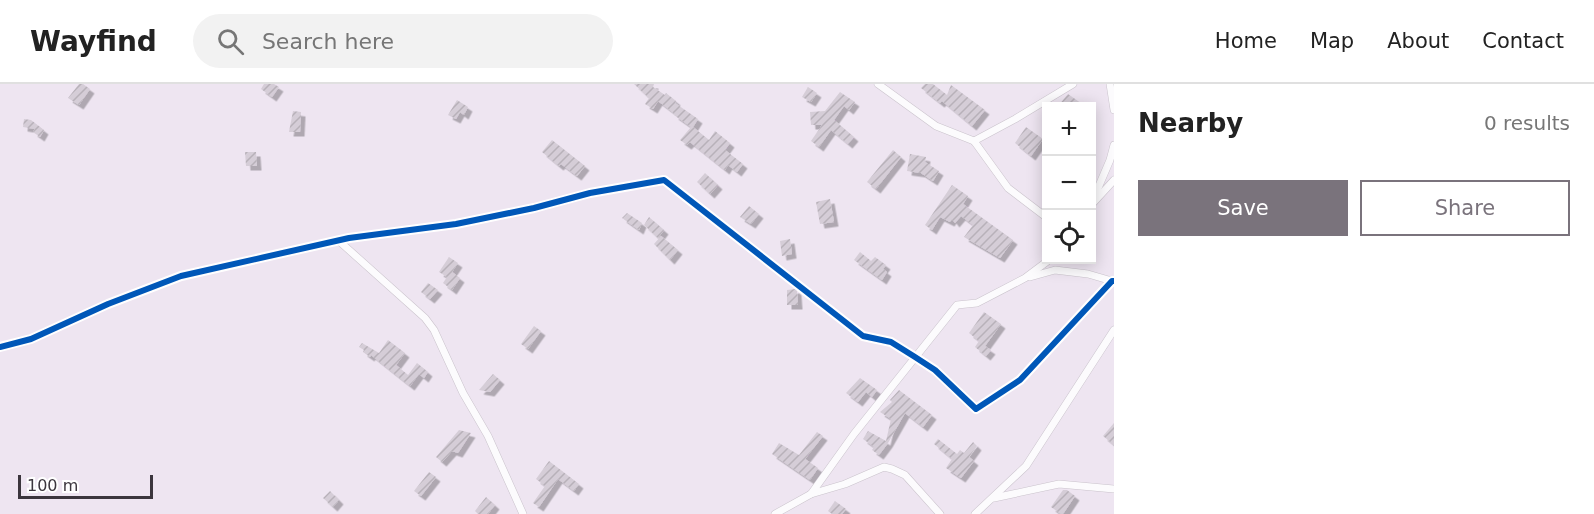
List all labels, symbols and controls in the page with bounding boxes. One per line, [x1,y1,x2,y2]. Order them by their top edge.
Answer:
search box [193,14,613,68]
text: Wayfind [30,25,157,58]
icon: search [214,25,247,58]
text: Search here [262,29,394,54]
text: Home [1215,29,1277,53]
text: Map [1310,29,1354,53]
text: About [1387,29,1449,53]
text: Contact [1482,29,1564,53]
map controls [1042,102,1096,264]
button: + [1042,102,1096,156]
text: Nearby [1138,108,1243,138]
text: 0 results [1484,111,1570,135]
button: − [1042,156,1096,210]
button: Save [1138,180,1348,236]
button: Share [1360,180,1570,236]
button: locate [1042,210,1096,264]
scale bar [18,472,153,500]
text: 100 m [27,476,78,495]

